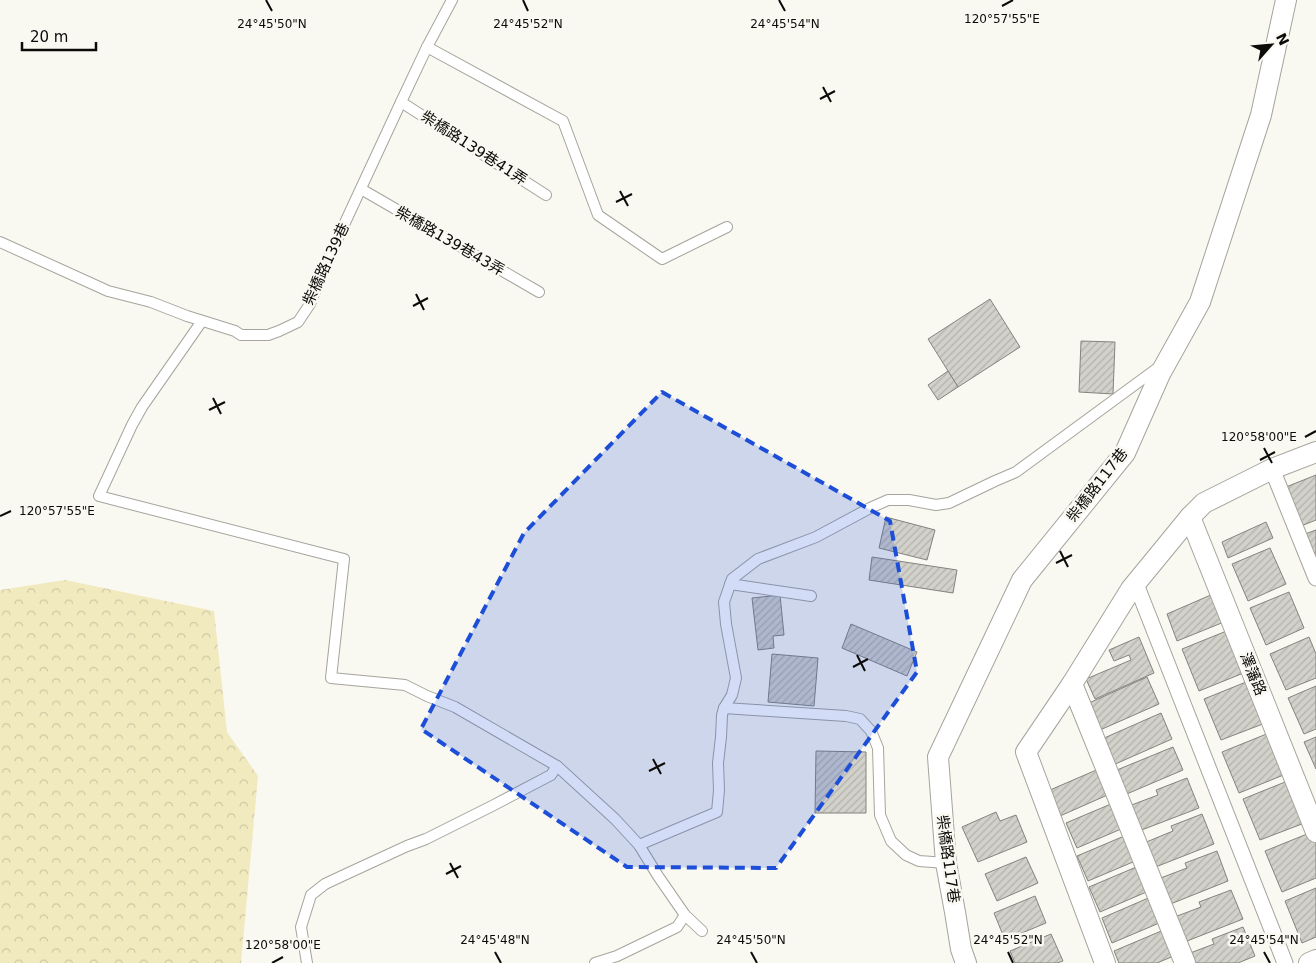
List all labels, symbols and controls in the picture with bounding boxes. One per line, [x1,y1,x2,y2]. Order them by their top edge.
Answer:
text: 120°57'55"E [964,12,1040,26]
text: 24°45'50"N [237,17,307,31]
text: 24°45'52"N [493,17,563,31]
text: 24°45'54"N [750,17,820,31]
scale bar [22,20,96,52]
north arrow [1246,20,1296,70]
text: 20 m [30,28,68,46]
text: N [1273,30,1292,48]
street label: 柴橋路139巷41弄 [418,107,530,189]
street label: 柴橋路139巷43弄 [392,203,508,279]
street label: 柴橋路139巷 [299,220,353,308]
text: 120°58'00"E [1221,430,1297,444]
street label: 柴橋路117巷 [1063,445,1131,525]
text: 120°57'55"E [19,504,95,518]
street label: 澤藩路 [1236,650,1270,698]
street label: 柴橋路117巷 [933,814,963,904]
text: 24°45'48"N [460,933,530,947]
text: 24°45'50"N [716,933,786,947]
text: 24°45'52"N [973,933,1043,947]
text: 24°45'54"N [1229,933,1299,947]
text: 120°58'00"E [245,938,321,952]

